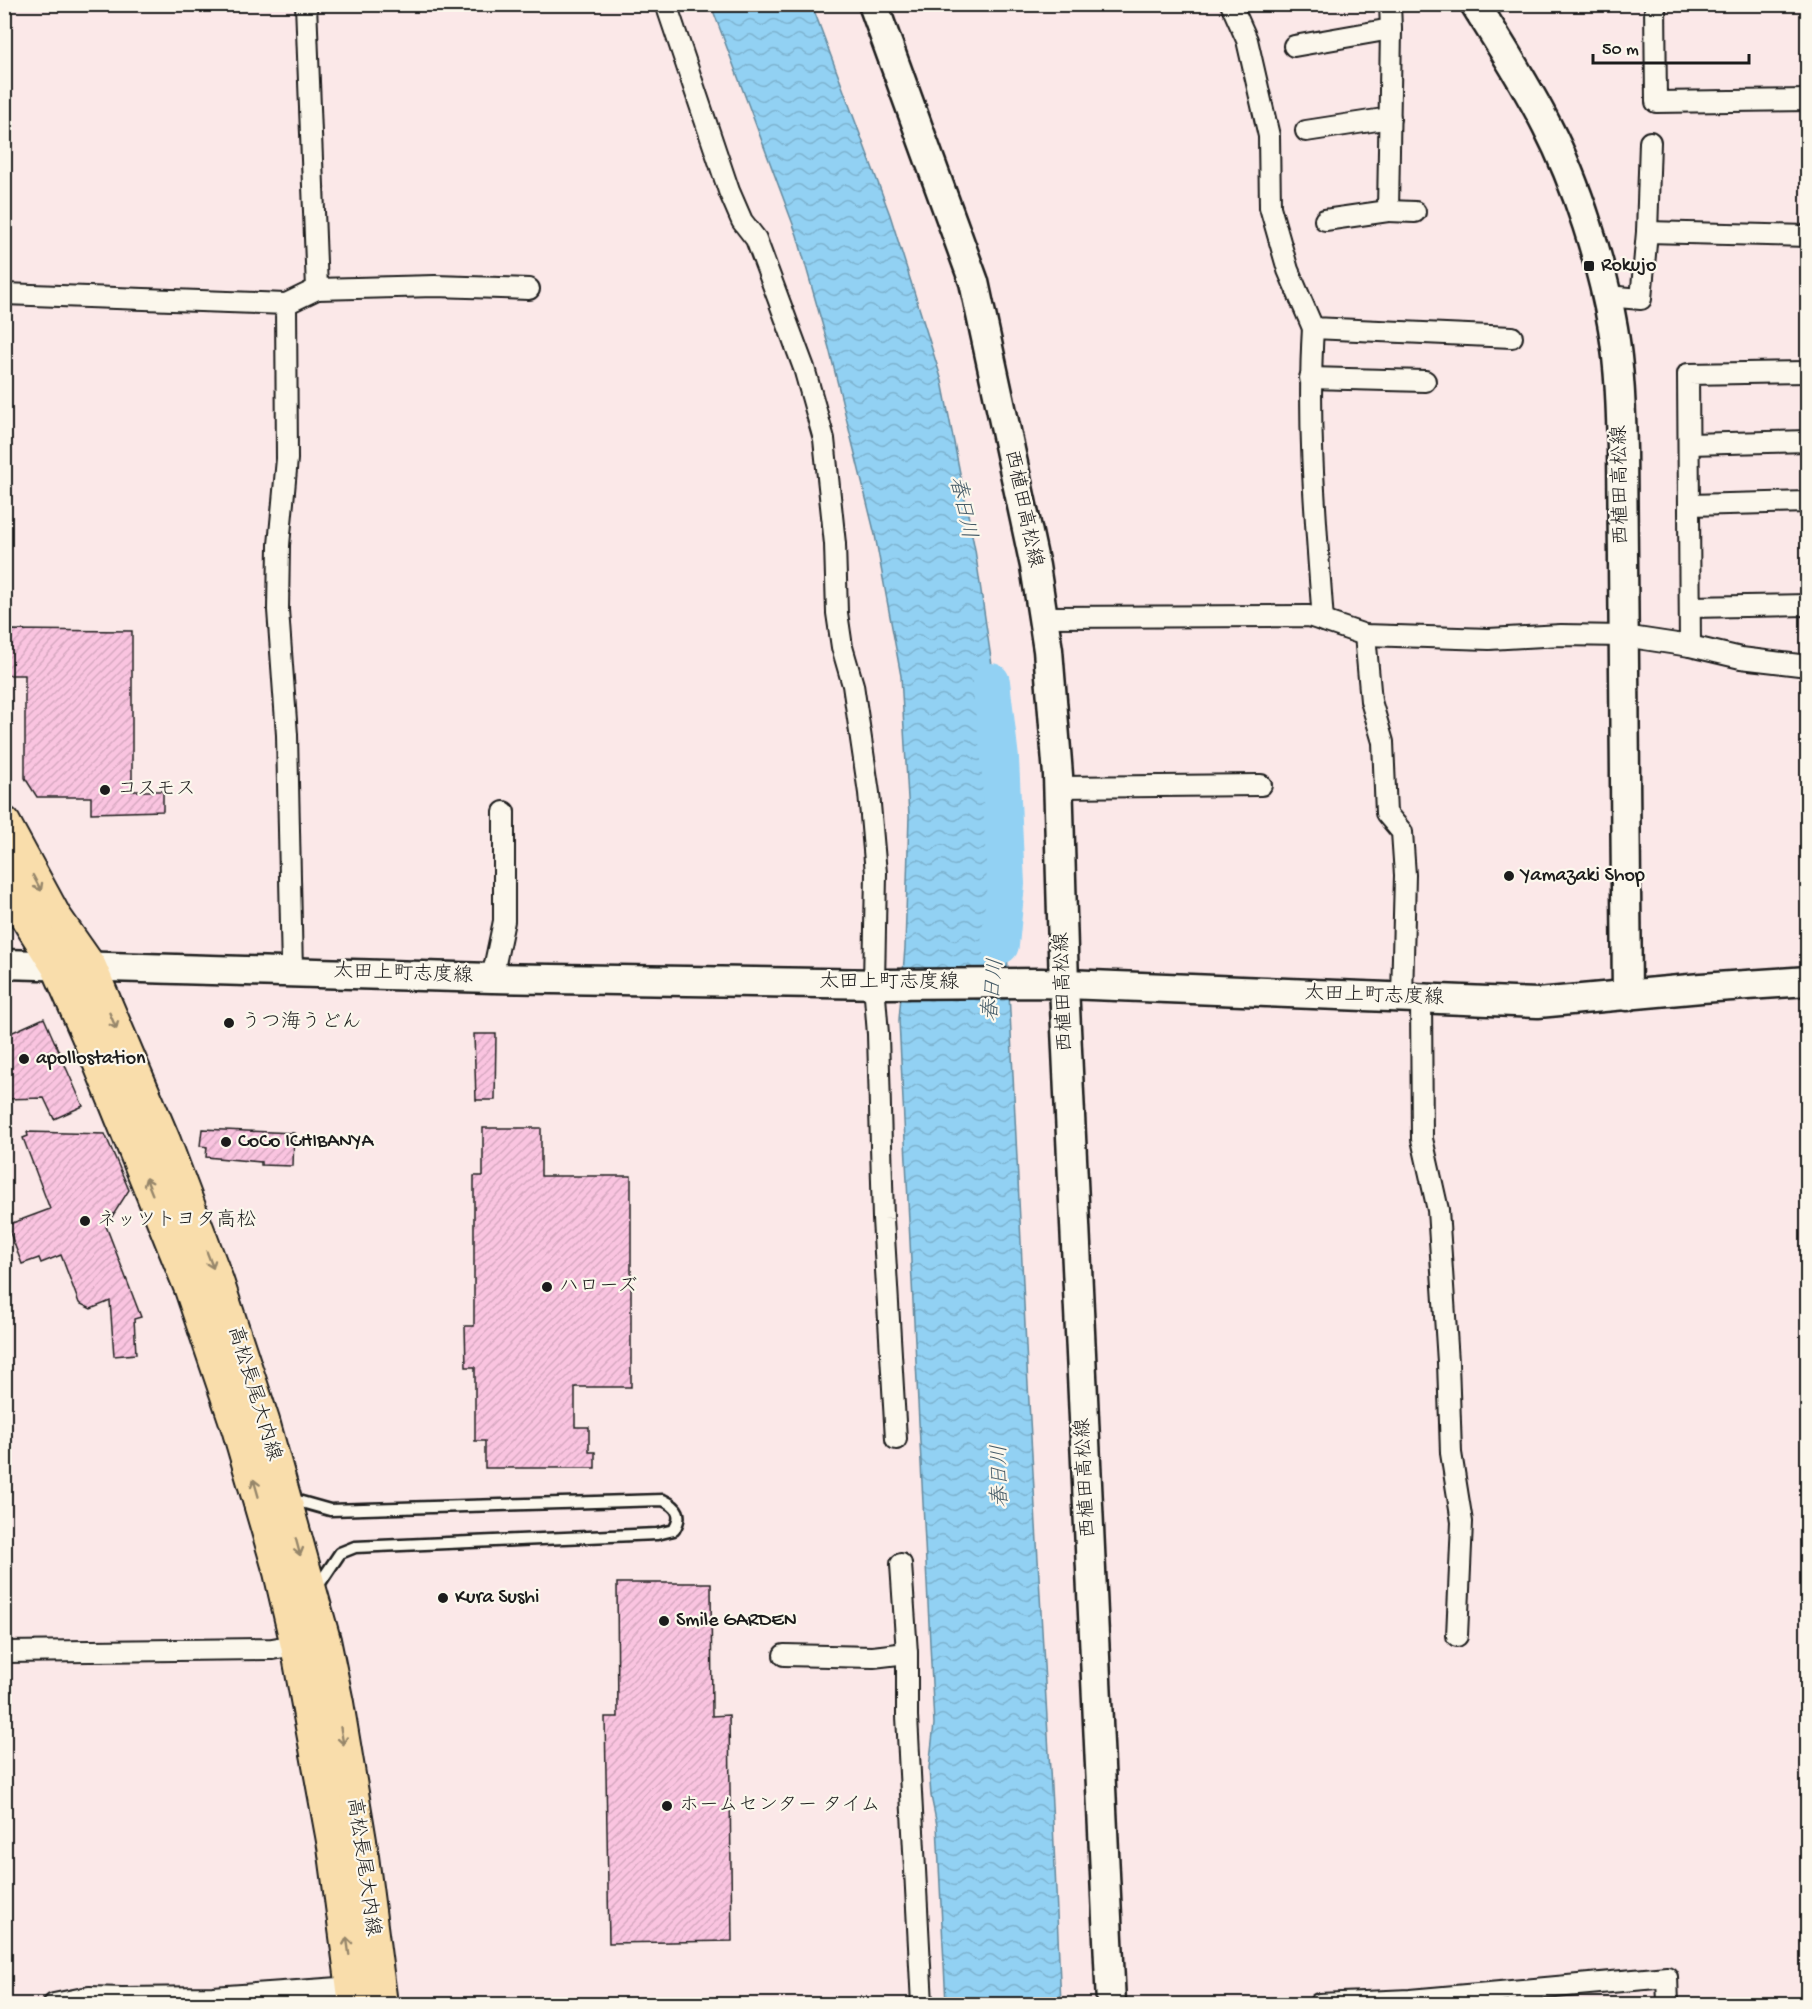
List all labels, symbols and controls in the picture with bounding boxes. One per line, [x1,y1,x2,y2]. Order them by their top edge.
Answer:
scale bar [1593,27,1749,65]
text: 50 m [1602,40,1639,61]
place label: Rokujo [1601,255,1656,278]
marker: Rokujo [1582,259,1596,273]
street label: 西植田高松線 [1607,425,1635,545]
street label: 西植田高松線 [998,448,1048,570]
water label: 春日川 [942,474,982,541]
place label: コスモス [117,779,196,802]
marker: コスモス [98,783,112,797]
place label: Yamazaki Shop [1519,865,1645,888]
marker: Yamazaki Shop [1502,869,1516,883]
one-way arrow [32,873,43,891]
street label: 西植田高松線 [1049,932,1079,1052]
water label: 春日川 [977,957,1011,1023]
street label: 太田上町志度線 [333,959,473,989]
street label: 太田上町志度線 [819,970,959,995]
street label: 太田上町志度線 [1304,981,1444,1011]
place label: うつ海うどん [241,1010,361,1035]
one-way arrow [108,1011,119,1030]
marker: うつ海うどん [222,1016,236,1030]
place label: apollostation [36,1048,146,1071]
marker: apollostation [17,1052,31,1066]
place label: CoCo ICHIBANYA [238,1131,374,1154]
marker: CoCo ICHIBANYA [219,1135,233,1149]
one-way arrow [143,1177,154,1195]
place label: ネッツトヨタ高松 [97,1208,256,1233]
marker: ネッツトヨタ高松 [78,1214,92,1228]
one-way arrow [205,1250,216,1269]
place label: ハローズ [559,1276,637,1299]
marker: ハローズ [540,1280,554,1294]
street label: 高松長尾大内線 [222,1323,286,1464]
street label: 西植田高松線 [1070,1417,1102,1539]
water label: 春日川 [987,1444,1015,1508]
one-way arrow [249,1479,261,1498]
one-way arrow [293,1537,304,1556]
place label: Kura Sushi [455,1587,539,1610]
marker: Kura Sushi [436,1591,450,1605]
place label: Smile GARDEN [676,1610,797,1633]
marker: Smile GARDEN [657,1614,671,1628]
one-way arrow [337,1726,348,1746]
place label: ホームセンター タイム [679,1795,881,1818]
street label: 高松長尾大内線 [341,1796,385,1938]
marker: ホームセンター タイム [660,1799,674,1813]
one-way arrow [342,1937,353,1957]

